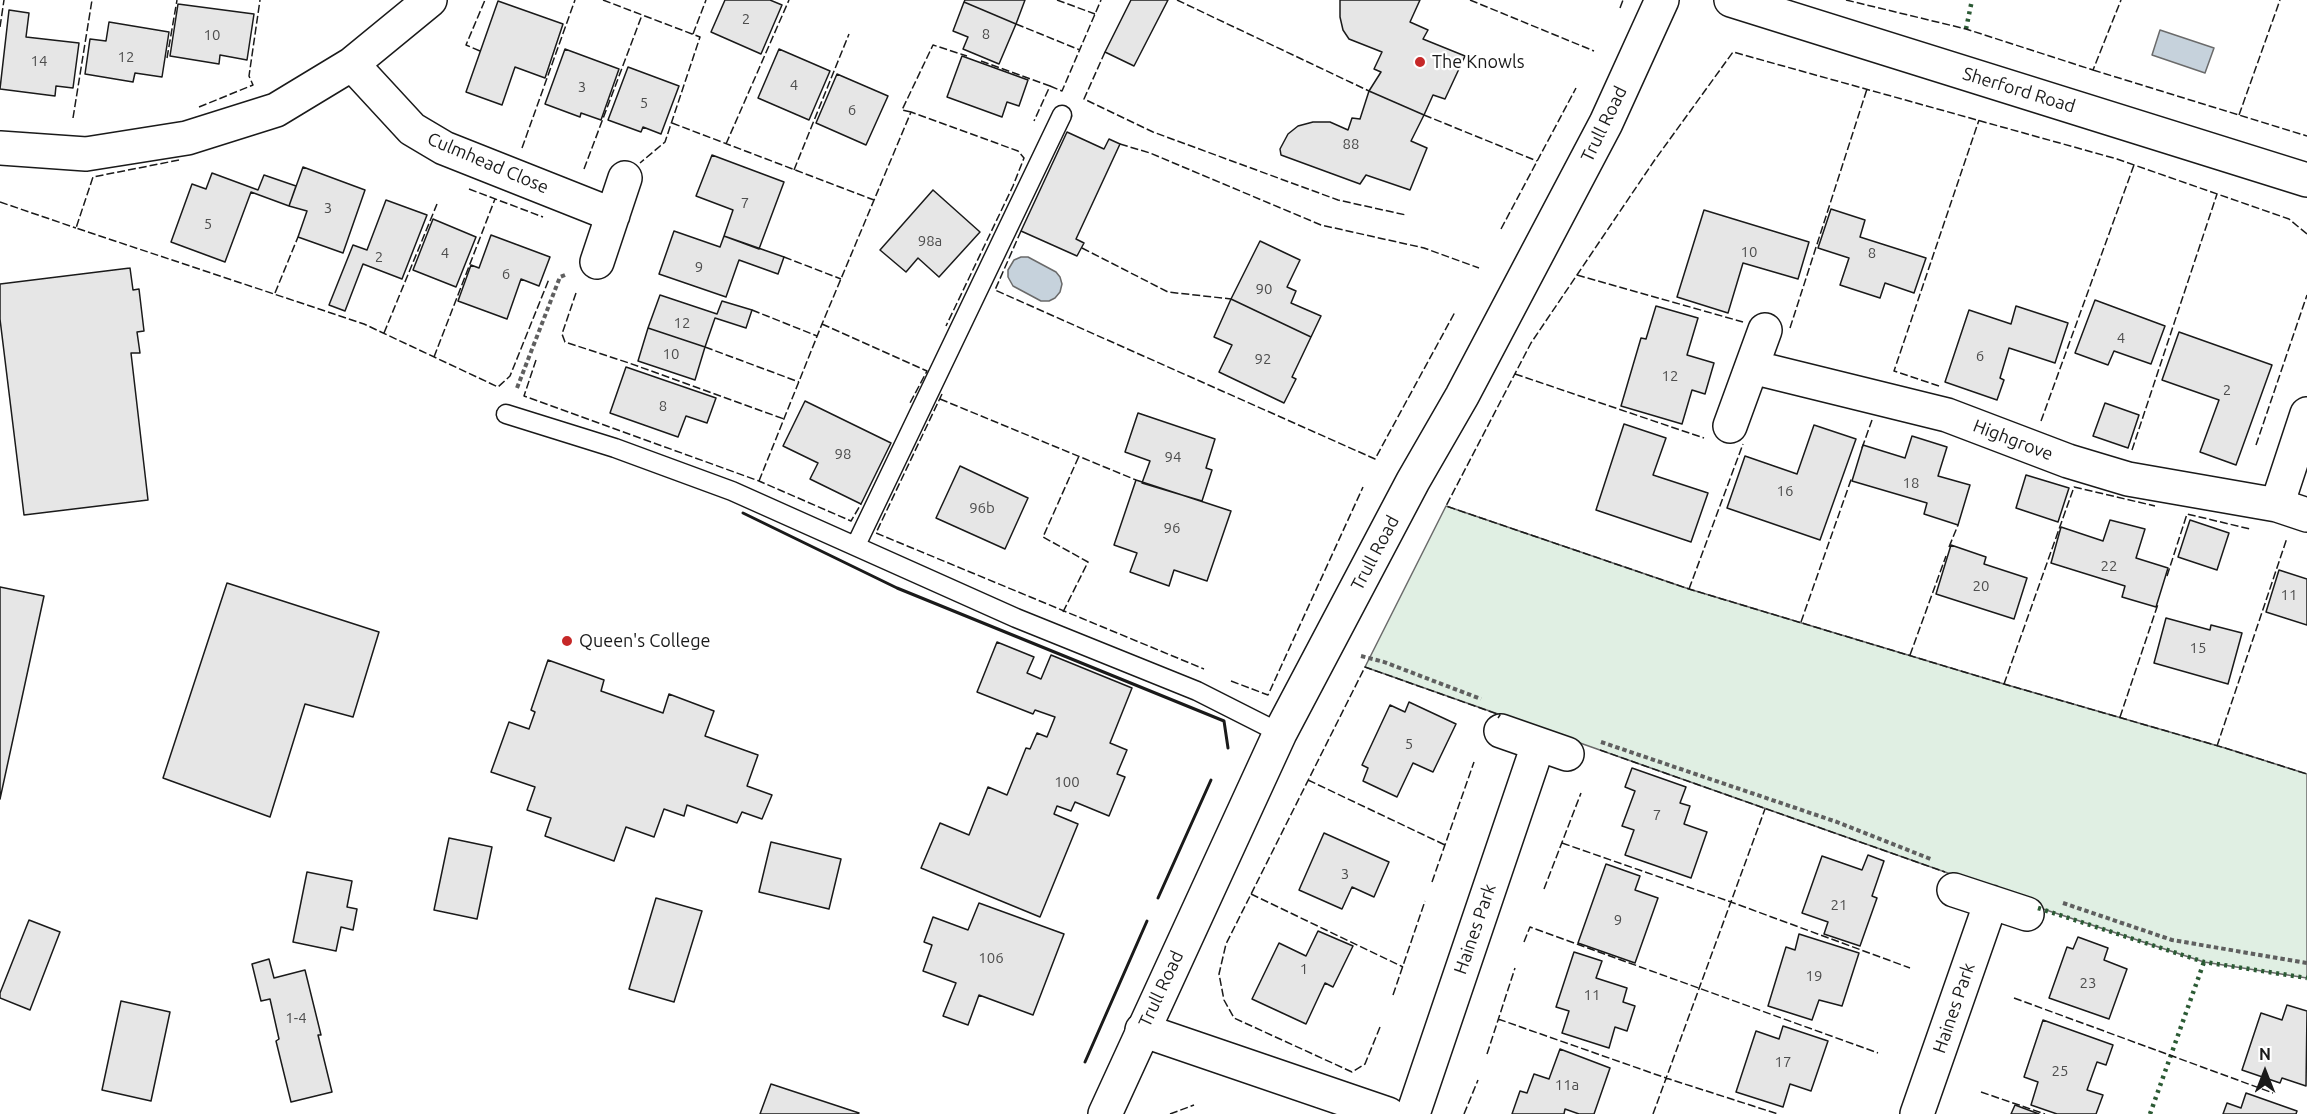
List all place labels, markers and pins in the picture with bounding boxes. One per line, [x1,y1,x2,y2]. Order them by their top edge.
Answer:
place label: The Knowls [1432,51,1525,73]
marker: The Knowls [1413,55,1427,69]
place label: Queen's College [579,630,711,652]
marker: Queen's College [560,634,574,648]

